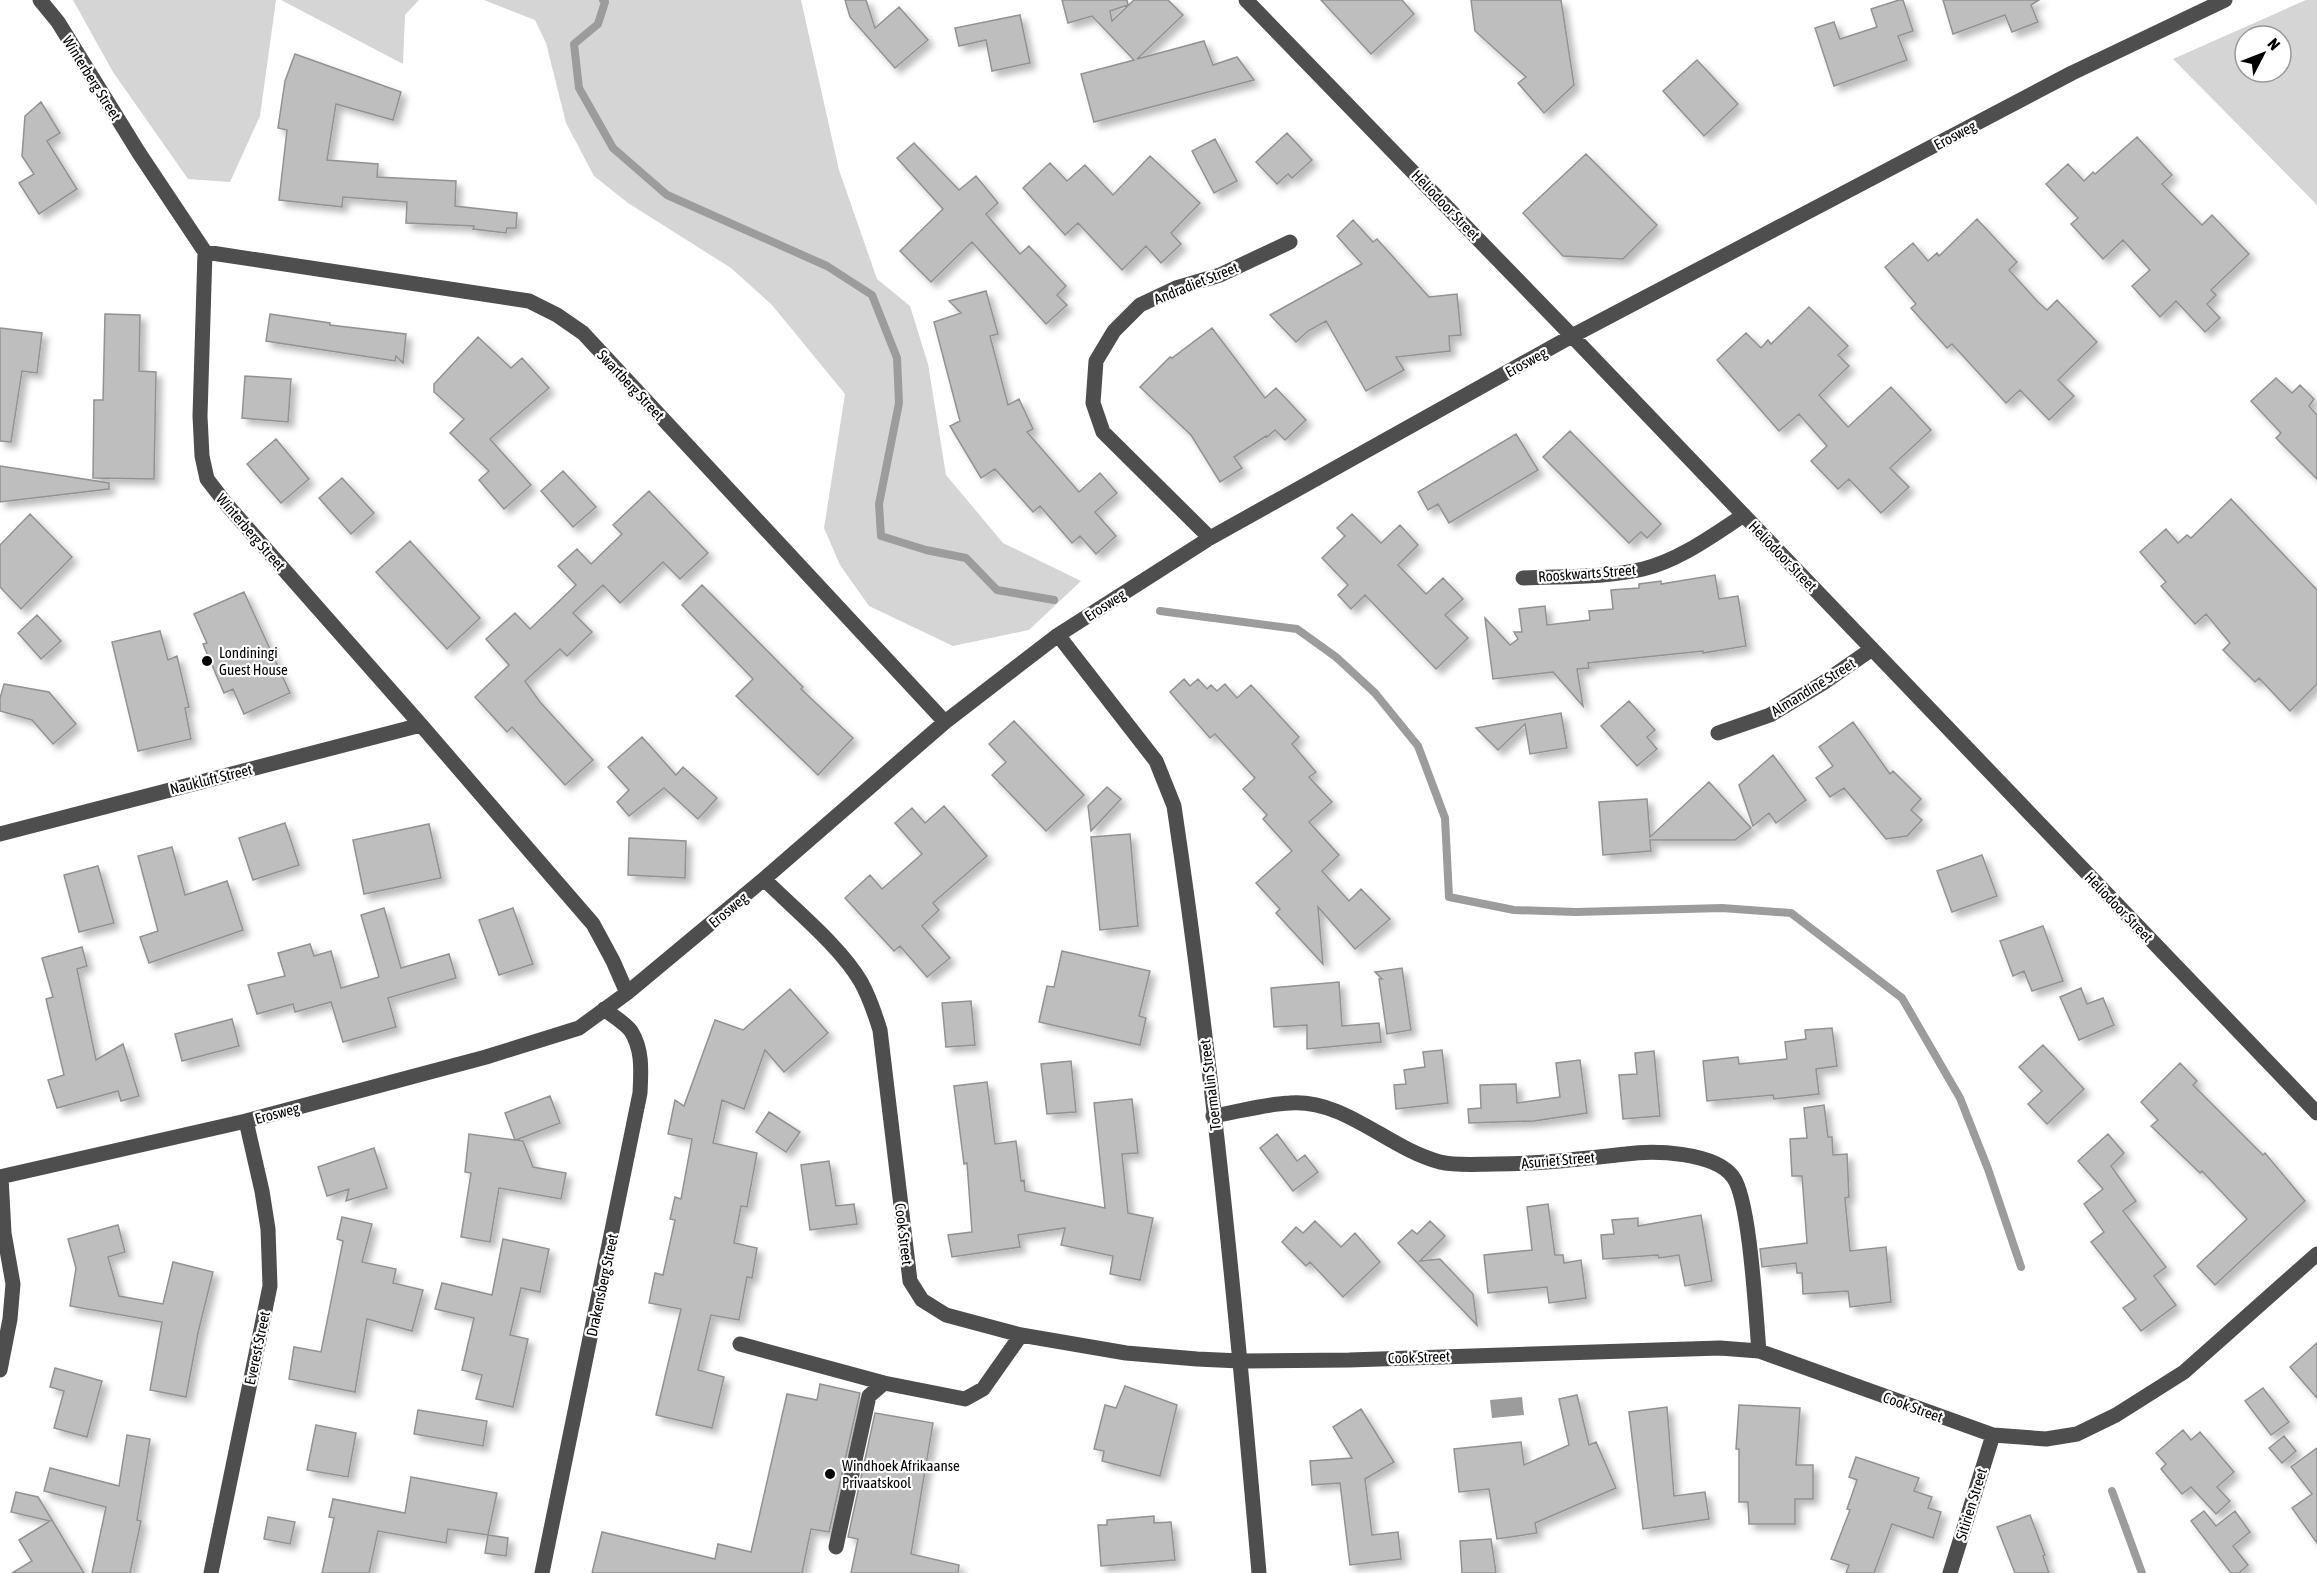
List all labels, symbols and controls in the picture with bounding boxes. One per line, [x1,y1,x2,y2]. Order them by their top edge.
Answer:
north arrow [2233,24,2293,84]
street label: Winterberg Street [59,33,125,123]
text: N [2264,34,2284,53]
street label: Erosweg [1931,117,1979,153]
street label: Heliodoor Street [1408,167,1484,243]
street label: Andradiet Street [1151,258,1241,308]
street label: Erosweg [1502,343,1550,380]
street label: Swartberg Street [594,346,668,424]
street label: Winterberg Street [213,490,289,574]
street label: Heliodoor Street [1745,518,1821,594]
street label: Rooskwarts Street [1537,561,1637,585]
street label: Erosweg [1081,585,1129,624]
place label: Londiningi Guest House [219,644,288,678]
marker: Londiningi Guest House [200,654,214,668]
street label: Almandine Street [1768,654,1858,720]
street label: Naukluft Street [168,761,254,797]
street label: Heliodoor Street [2081,869,2157,945]
street label: Erosweg [705,889,751,931]
street label: Toermalin Street [1196,1039,1224,1131]
street label: Erosweg [253,1099,302,1127]
street label: Asuriet Street [1520,1148,1596,1172]
street label: Cook Street [892,1202,916,1266]
street label: Drakensberg Street [583,1232,621,1338]
street label: Everest Street [241,1310,273,1386]
street label: Cook Street [1388,1347,1450,1367]
street label: Cook Street [1881,1388,1945,1426]
place label: Windhoek Afrikaanse Privaatskool [842,1457,960,1491]
street label: Sitirien Street [1952,1466,1990,1542]
marker: Windhoek Afrikaanse Privaatskool [823,1467,837,1481]

